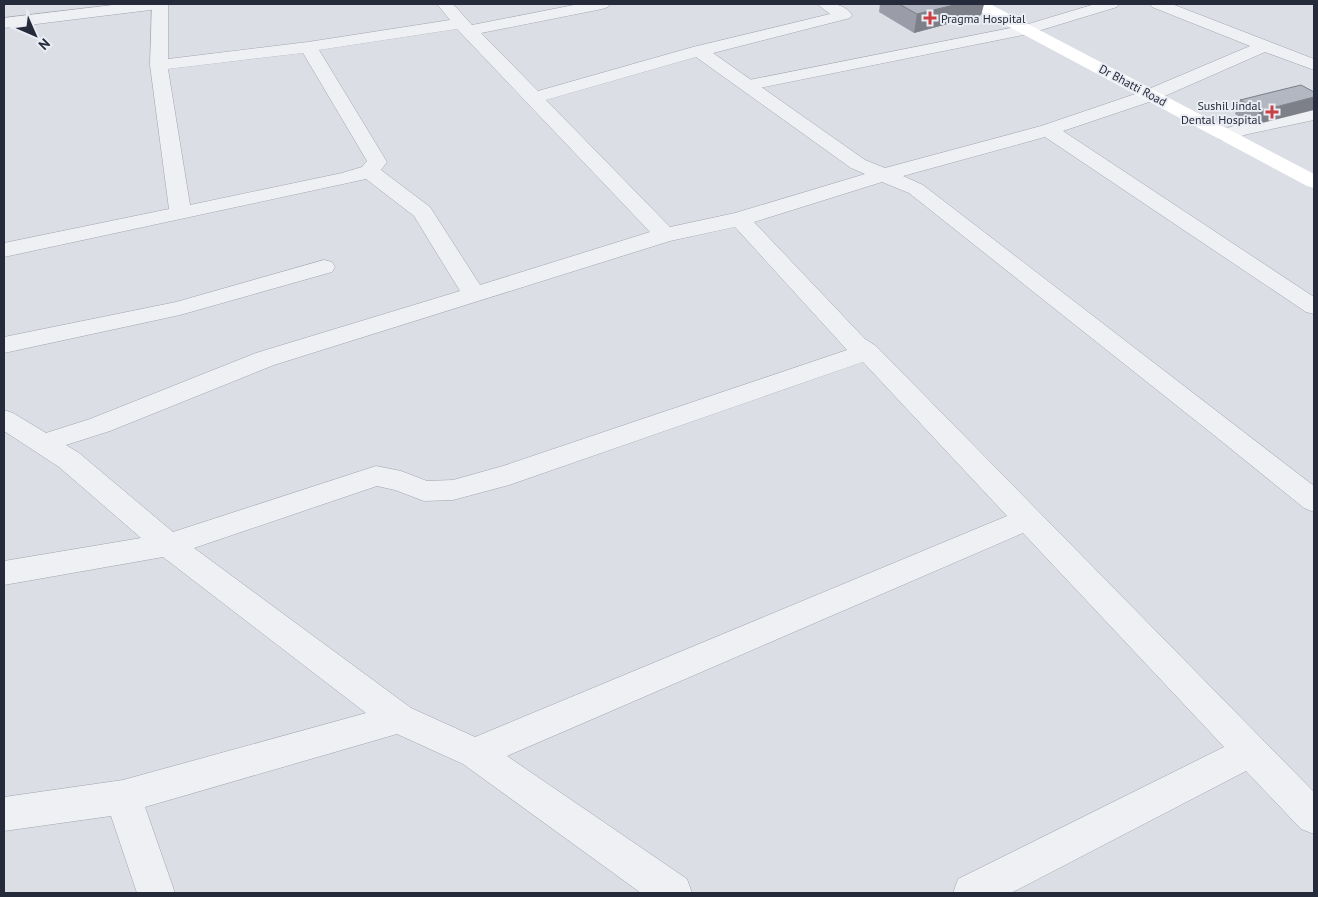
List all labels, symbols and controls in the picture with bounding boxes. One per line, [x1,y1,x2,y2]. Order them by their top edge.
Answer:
north arrow [10,10,60,60]
marker: Pragma Hospital [923,11,937,25]
place label: Pragma Hospital [941,11,1026,26]
text: N [35,35,54,54]
street label: Dr Bhatti Road [1097,61,1169,109]
place label: Sushil Jindal Dental Hospital [1181,98,1261,127]
marker: Sushil Jindal Dental Hospital [1265,105,1279,119]

